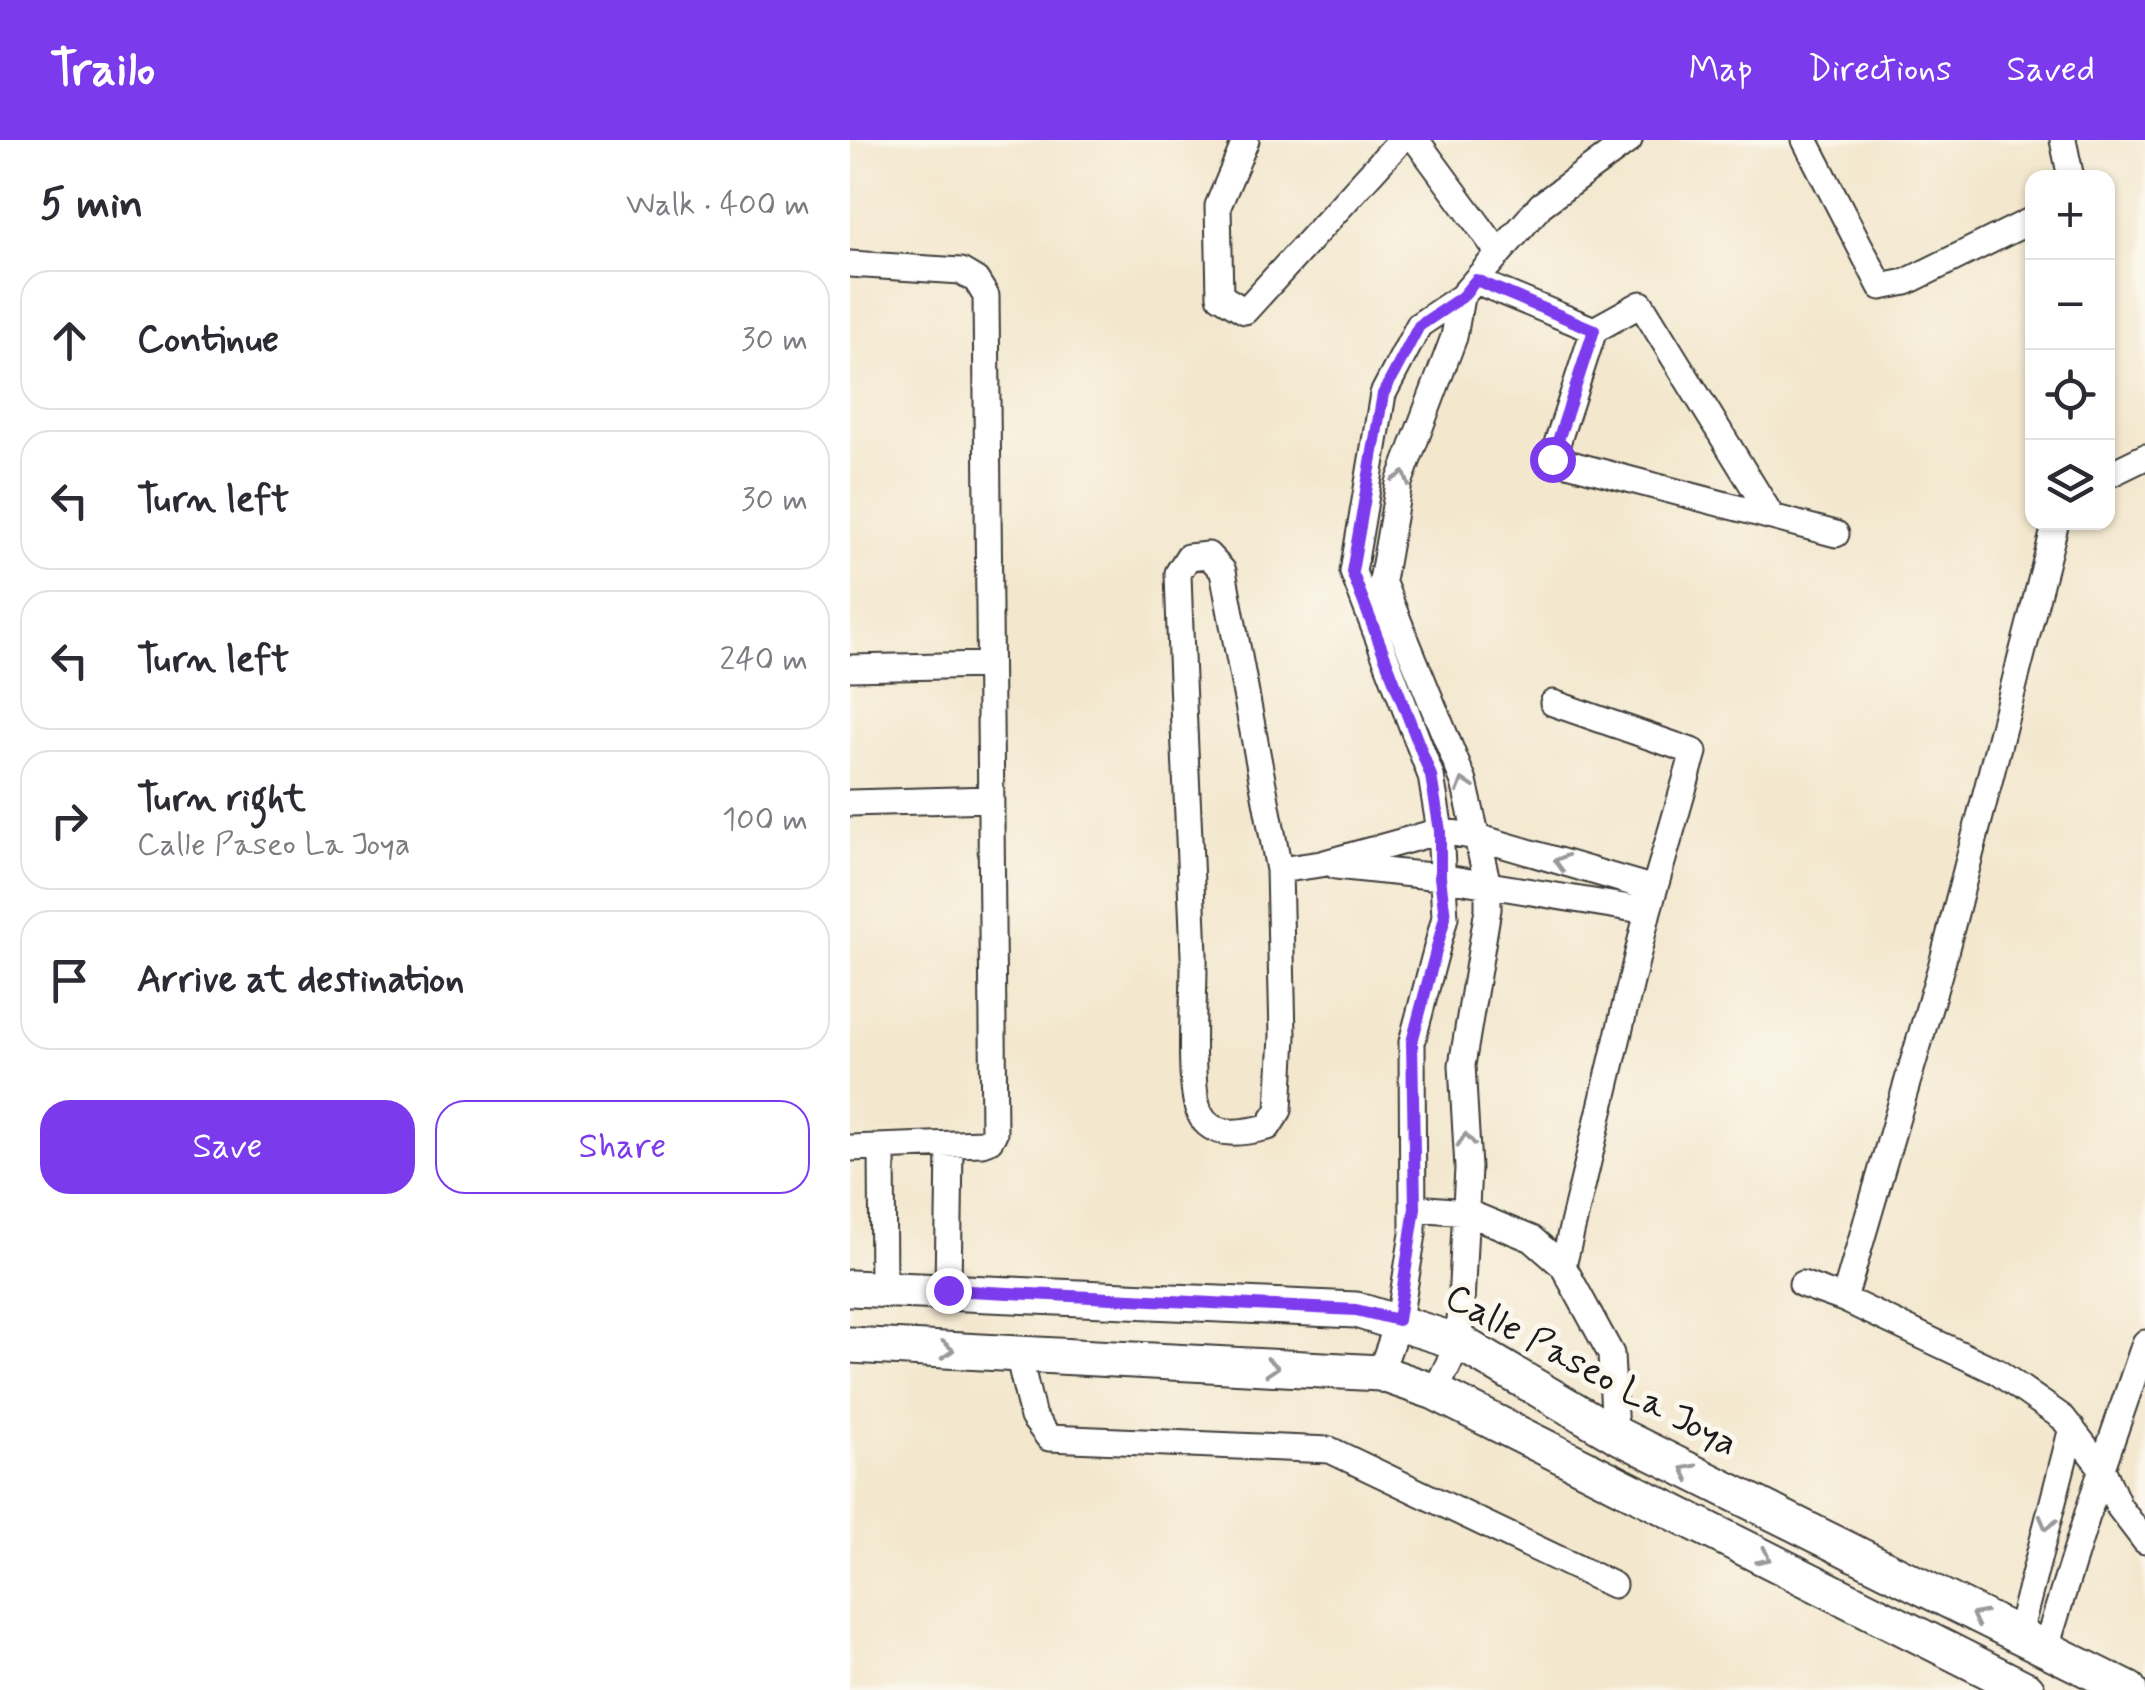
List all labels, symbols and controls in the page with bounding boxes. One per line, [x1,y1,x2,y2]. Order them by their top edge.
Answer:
text: Trailo [50,39,155,102]
text: Map [1689,47,1753,93]
text: Directions [1808,47,1952,93]
text: Saved [2007,47,2095,93]
map controls [2025,170,2115,530]
button: + [2025,170,2115,260]
text: 5 min [40,178,143,233]
text: Walk · 400 m [626,184,810,226]
button: − [2025,260,2115,350]
icon: ahead [42,313,97,368]
text: Continue [137,316,279,365]
text: 30 m [741,319,808,361]
button: locate [2025,350,2115,440]
route start [1530,437,1576,483]
button: layers [2025,440,2115,530]
one-way arrow [1390,471,1411,488]
icon: left [42,473,97,528]
text: Turn left [137,476,289,525]
text: 30 m [741,479,808,521]
icon: left [42,633,97,688]
text: Turn left [137,636,289,685]
text: 240 m [720,639,808,681]
text: Turn right [137,775,306,824]
one-way arrow [1455,778,1476,795]
icon: right [42,793,97,848]
text: 100 m [722,799,808,841]
text: Calle Paseo La Joya [137,824,410,866]
one-way arrow [1552,852,1570,873]
icon: arrive [42,953,97,1008]
text: Arrive at destination [137,956,464,1005]
button: Save [40,1100,415,1194]
button: Share [435,1100,810,1194]
one-way arrow [1456,1131,1478,1147]
route end [926,1268,972,1314]
street label: Calle Paseo La Joya [1436,1273,1746,1469]
one-way arrow [940,1339,956,1360]
one-way arrow [1264,1356,1280,1377]
one-way arrow [1680,1463,1698,1483]
one-way arrow [2038,1514,2059,1531]
one-way arrow [1754,1545,1772,1565]
one-way arrow [1971,1610,1989,1629]

